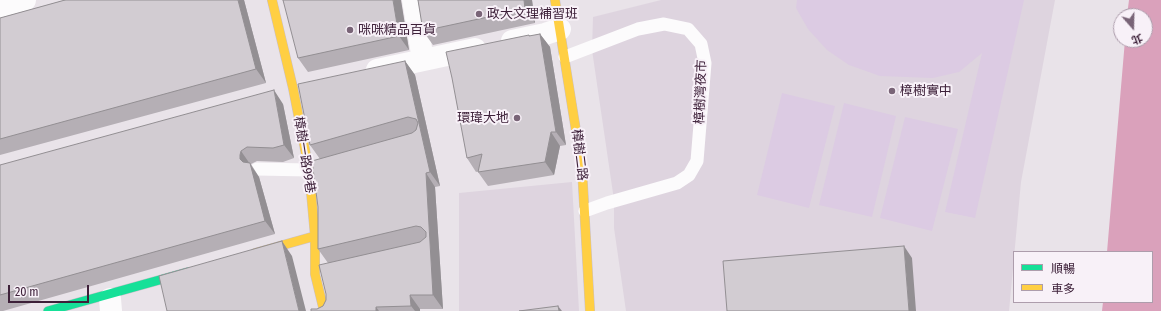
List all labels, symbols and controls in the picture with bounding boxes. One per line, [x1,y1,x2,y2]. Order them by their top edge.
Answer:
place label: 政大文理補習班 [487,6,578,22]
north arrow [1113,8,1153,48]
marker: 政大文理補習班 [474,9,484,19]
place label: 咪咪精品百貨 [358,22,436,38]
marker: 咪咪精品百貨 [345,25,355,35]
text: 北 [1130,31,1144,47]
street label: 樟樹灣夜市 [692,59,710,125]
place label: 樟樹實中 [900,83,952,99]
marker: 樟樹實中 [887,86,897,96]
place label: 環瑋大地 [457,110,509,126]
marker: 環瑋大地 [512,113,522,123]
street label: 樟樹一路99巷 [290,115,318,195]
street label: 樟樹二路 [568,128,590,182]
legend [1013,251,1153,303]
text: 順暢 [1051,262,1075,276]
scale bar [10,277,91,303]
text: 車多 [1051,282,1075,296]
text: 20 m [15,285,39,299]

